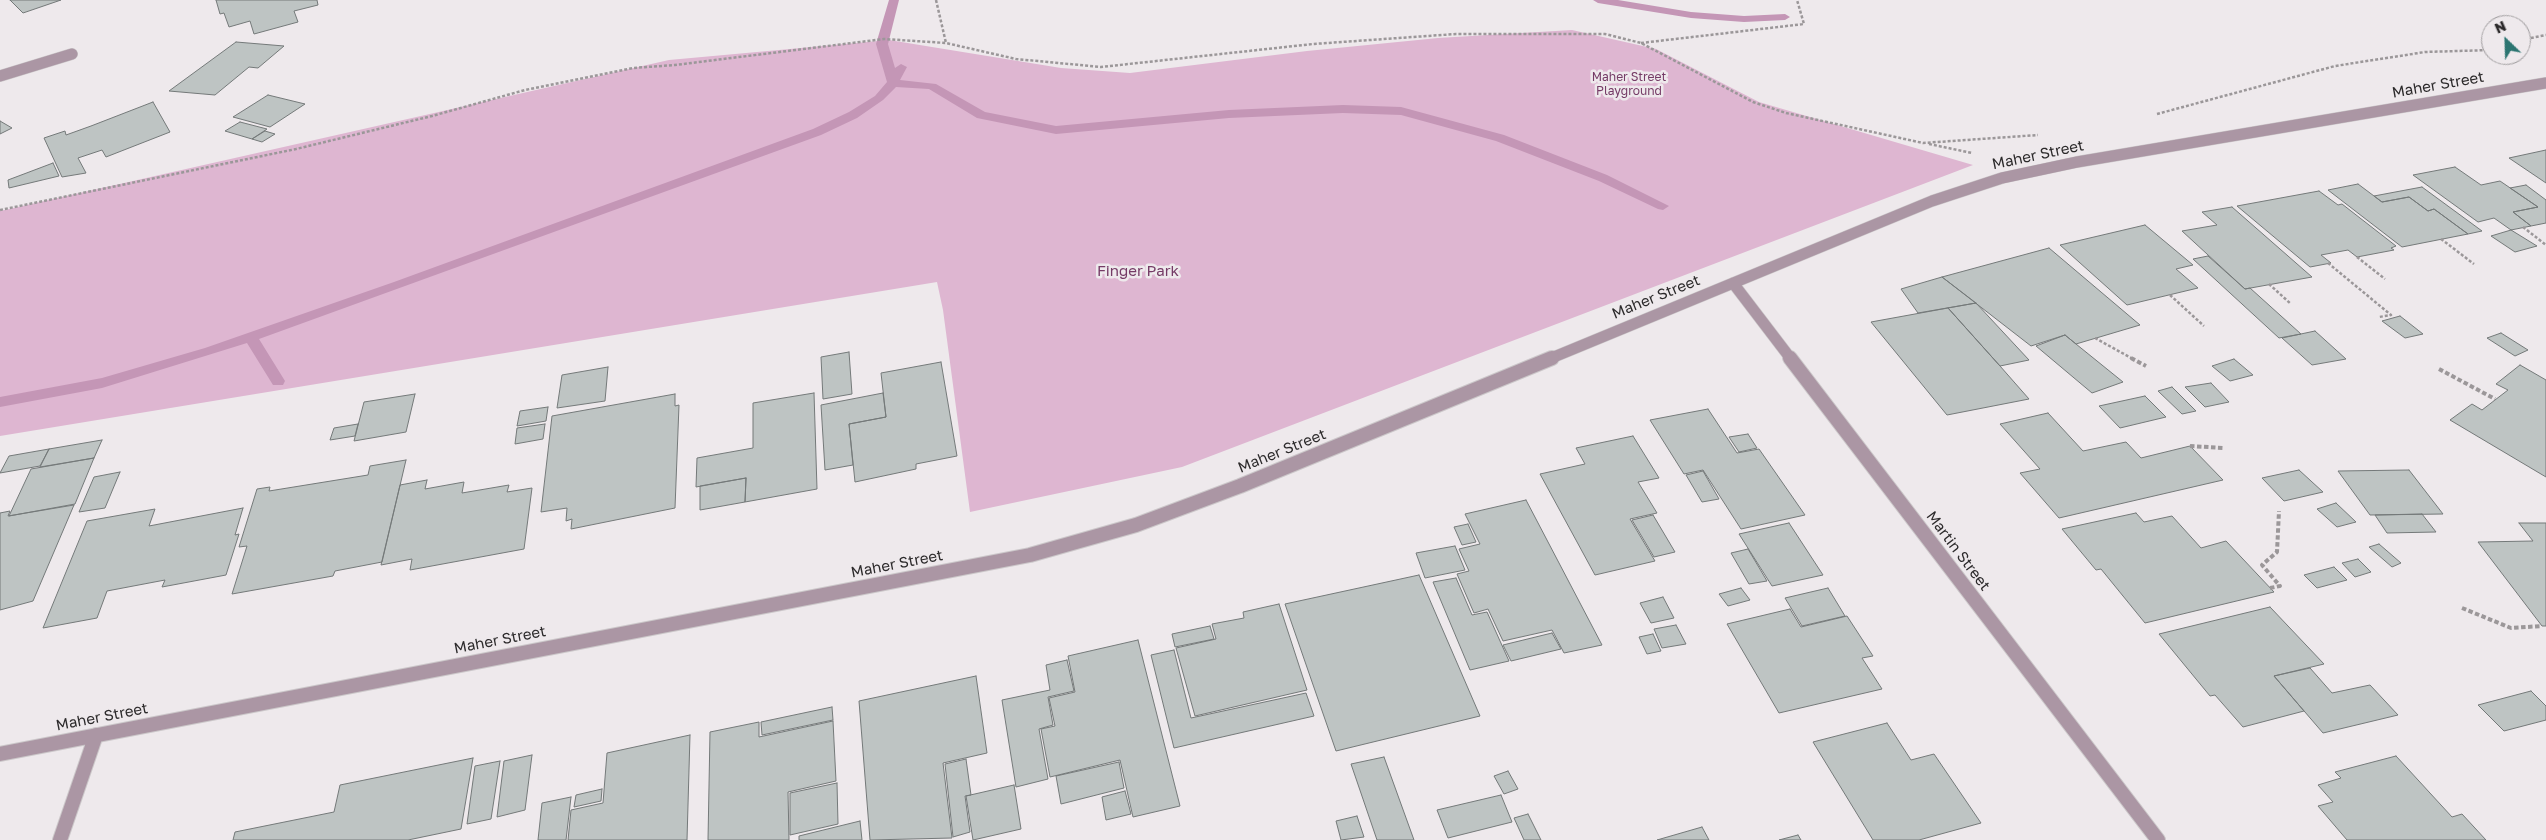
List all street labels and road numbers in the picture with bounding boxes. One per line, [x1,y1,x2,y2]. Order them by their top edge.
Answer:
street label: Maher Street [2390,68,2486,102]
street label: Maher Street [1990,136,2086,174]
street label: Maher Street [1609,271,1703,323]
street label: Maher Street [1235,425,1329,477]
street label: Martin Street [1922,508,1994,594]
street label: Maher Street [849,546,945,582]
street label: Maher Street [452,622,548,658]
street label: Maher Street [54,699,150,735]

